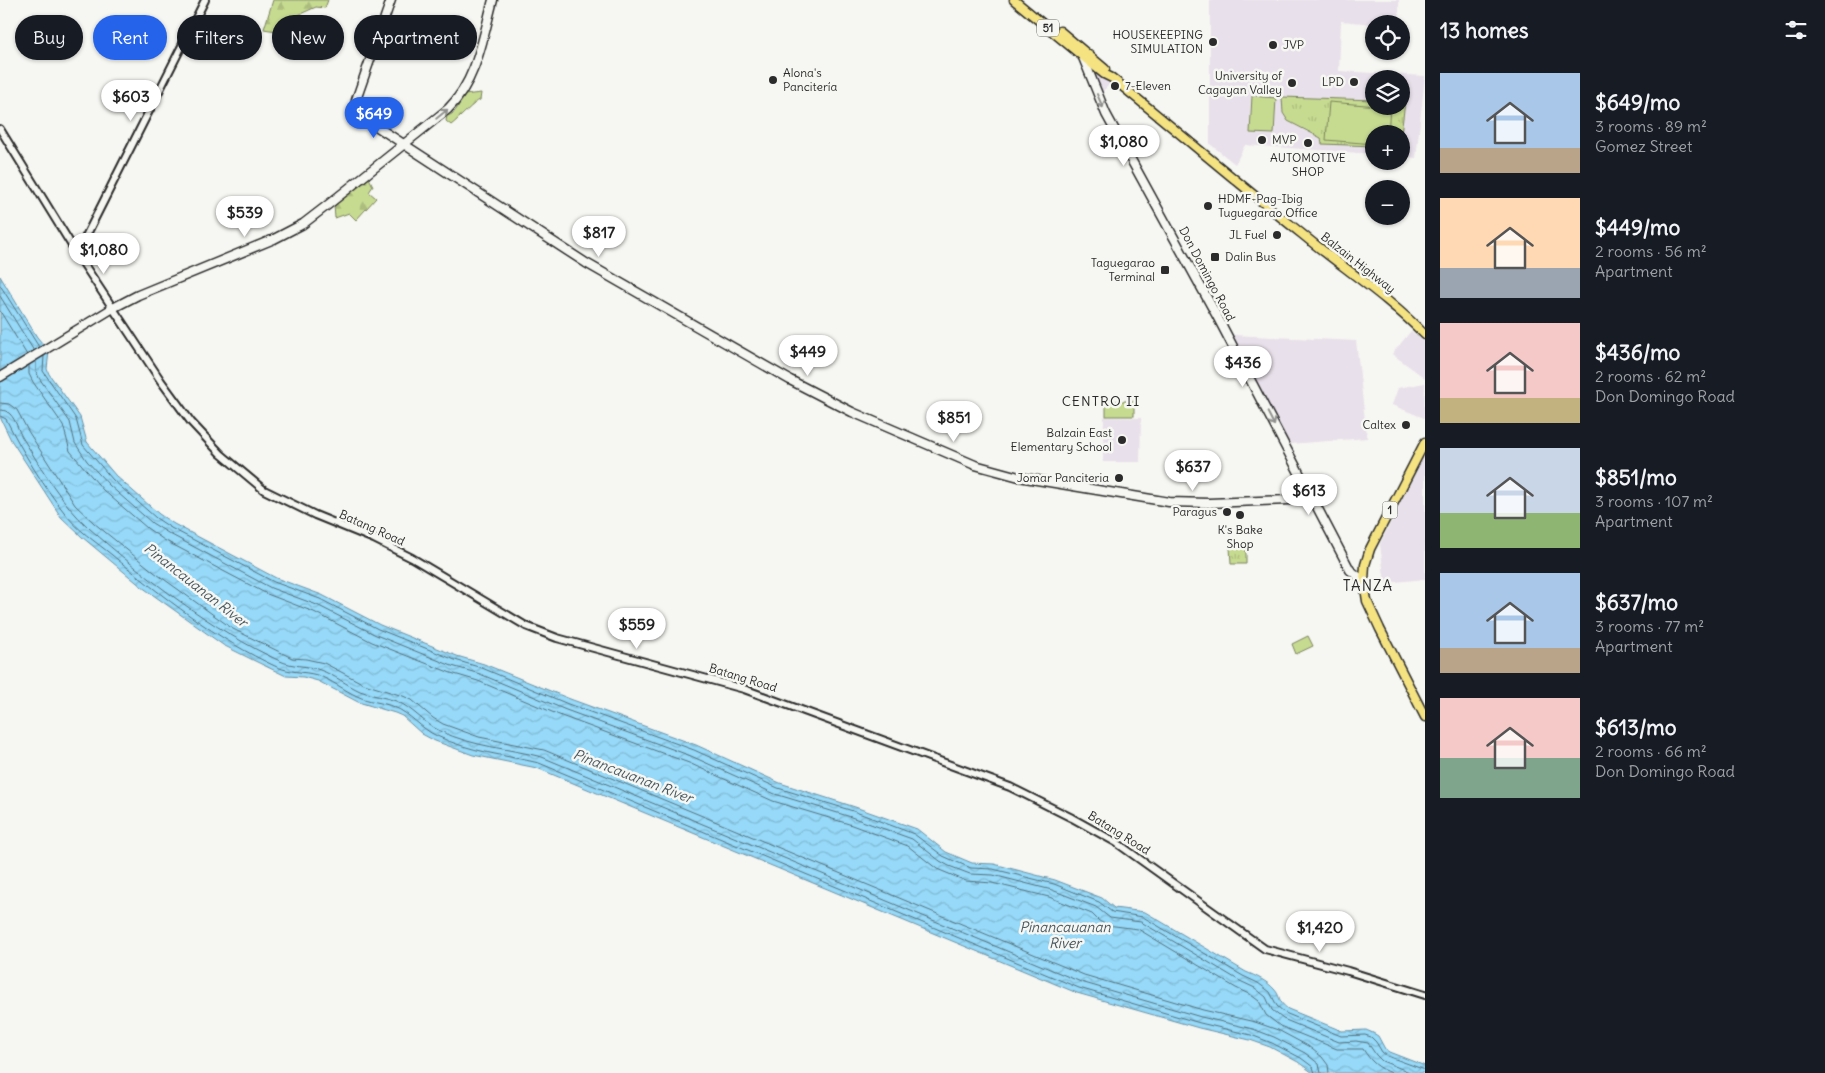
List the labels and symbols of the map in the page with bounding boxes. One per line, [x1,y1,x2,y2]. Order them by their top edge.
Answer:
road number: 51 [1037,19,1059,36]
place label: HOUSEKEEPING SIMULATION [1112,27,1203,56]
marker: HOUSEKEEPING SIMULATION [1207,36,1219,48]
place label: JVP [1283,37,1304,52]
marker: JVP [1267,39,1279,51]
place label: Alona's Pancitería [783,65,837,94]
place label: University of Cagayan Valley [1198,68,1283,97]
marker: Alona's Pancitería [767,74,779,86]
place label: LPD [1322,74,1344,89]
marker: LPD [1348,76,1360,88]
marker: University of Cagayan Valley [1286,77,1298,89]
place label: 7-Eleven [1125,78,1171,93]
pin: $603 [101,80,161,122]
marker: 7-Eleven [1109,80,1121,92]
one-way arrow [1096,93,1106,108]
pin: $649 [344,96,404,139]
one-way arrow [435,108,448,119]
pin: $1,080 [1083,124,1165,167]
place label: MVP [1272,132,1296,147]
marker: MVP [1256,134,1268,146]
marker: AUTOMOTIVE SHOP [1302,137,1314,149]
place label: AUTOMOTIVE SHOP [1270,150,1346,179]
place label: HDMF-Pag-Ibig Tuguegarao Office [1218,191,1317,220]
pin: $539 [215,196,275,238]
marker: HDMF-Pag-Ibig Tuguegarao Office [1202,200,1214,212]
pin: $817 [569,216,629,258]
street label: Don Domingo Road [1176,224,1239,324]
place label: JL Fuel [1229,227,1267,242]
marker: JL Fuel [1271,229,1283,241]
street label: Balzain Highway [1318,229,1398,296]
pin: $1,080 [63,232,145,275]
place label: Dalin Bus [1225,249,1276,264]
marker: Dalin Bus [1209,251,1221,263]
place label: Taguegarao Terminal [1091,255,1155,284]
marker: Taguegarao Terminal [1159,264,1171,276]
pin: $449 [778,334,838,377]
pin: $436 [1213,346,1273,388]
district label: CENTRO II [1062,392,1140,410]
pin: $851 [924,400,984,443]
one-way arrow [1266,411,1276,426]
place label: Caltex [1362,417,1396,432]
marker: Caltex [1400,419,1412,431]
place label: Balzain East Elementary School [1011,425,1112,454]
marker: Balzain East Elementary School [1116,434,1128,446]
pin: $637 [1163,450,1223,492]
place label: Jomar Panciteria [1017,470,1109,485]
marker: Jomar Panciteria [1113,472,1125,484]
pin: $613 [1279,474,1339,516]
road number: 1 [1382,502,1398,518]
place label: Paragus [1172,504,1217,519]
street label: Batang Road [337,506,407,549]
marker: Paragus [1221,506,1233,518]
marker: K's Bake Shop [1234,509,1246,521]
place label: K's Bake Shop [1217,522,1263,551]
water label: Pinancauanan River [141,539,253,632]
district label: TANZA [1343,576,1393,595]
pin: $559 [607,608,667,650]
street label: Batang Road [707,660,779,695]
water label: Pinancauanan River [571,745,697,808]
street label: Batang Road [1086,808,1153,858]
pin: $1,420 [1279,910,1361,953]
water label: Pinancauanan River [1019,918,1111,952]

